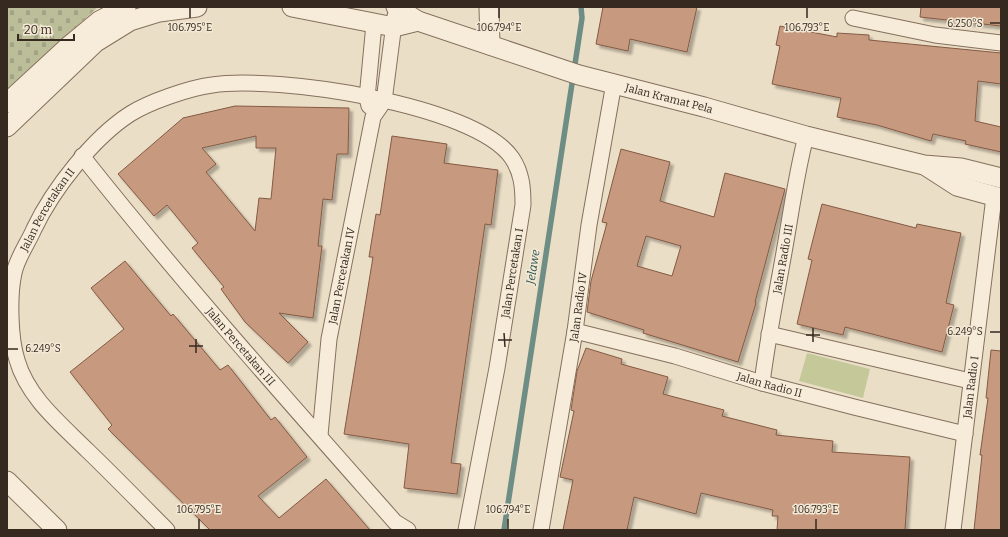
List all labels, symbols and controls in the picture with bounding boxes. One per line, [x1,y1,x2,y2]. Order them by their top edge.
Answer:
scale bar [18,16,74,42]
text: 6.250°S [947,18,983,30]
text: 106.795°E [168,22,212,34]
text: 106.794°E [477,22,521,34]
text: 106.793°E [785,22,829,34]
text: 20 m [24,23,53,37]
street label: Jalan Kramat Pela [623,81,714,116]
street label: Jalan Percetakan II [17,166,78,255]
street label: Jalan Radio III [770,223,796,296]
street label: Jalan Percetakan IV [326,226,358,326]
street label: Jalan Percetakan I [499,227,526,320]
water label: Jelawe [523,249,543,286]
street label: Jalan Radio IV [567,271,590,344]
street label: Jalan Percetakan III [203,304,278,389]
text: 6.249°S [947,326,983,338]
text: 6.249°S [25,343,61,355]
street label: Jalan Radio I [961,355,981,420]
street label: Jalan Radio II [735,369,804,400]
text: 106.795°E [177,504,221,516]
text: 106.794°E [486,504,530,516]
text: 106.793°E [794,504,838,516]

